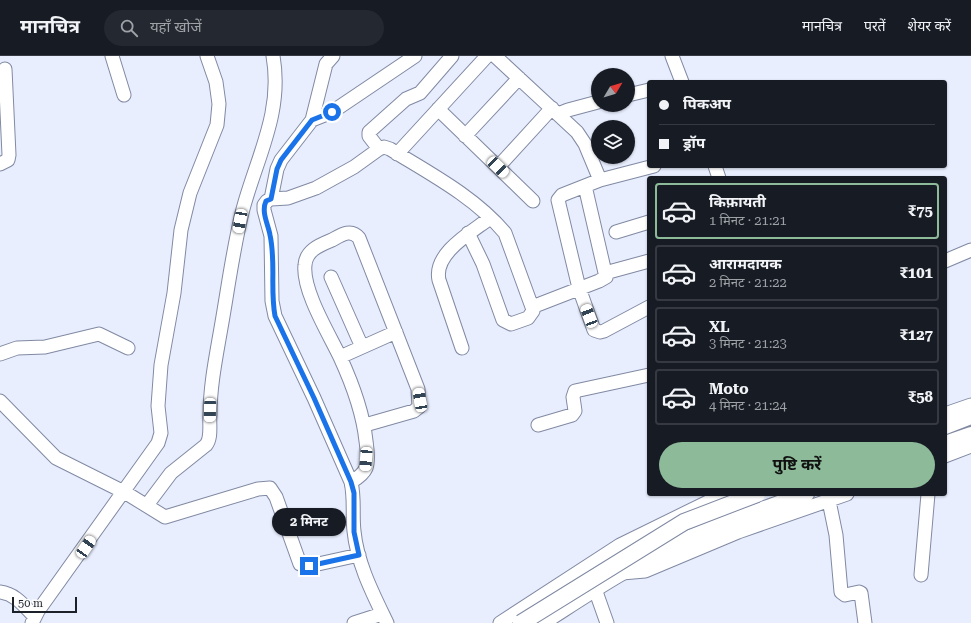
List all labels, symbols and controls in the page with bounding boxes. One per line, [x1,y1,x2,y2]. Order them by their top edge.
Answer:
search box [104,10,384,46]
text: मानचित्र [20,15,80,38]
icon: search [118,17,140,39]
text: यहाँ खोजें [150,18,202,36]
text: मानचित्र [802,18,842,34]
text: परतें [864,18,886,34]
text: शेयर करें [908,18,951,34]
north arrow [591,68,635,112]
map controls [591,68,635,164]
text: पिकअप [683,95,731,113]
route start [323,103,341,121]
button: layers [591,120,635,164]
text: ड्रॉप [683,134,705,152]
car [485,154,511,180]
icon: car [661,193,697,229]
text: किफ़ायती [709,193,766,211]
text: ₹75 [908,202,933,220]
car [232,208,248,234]
text: 1 मिनट · 21:21 [709,213,787,228]
icon: car [661,255,697,291]
text: आरामदायक [709,255,782,273]
text: ₹101 [899,264,933,282]
text: 2 मिनट · 21:22 [709,275,787,290]
car [579,303,599,329]
icon: car [661,317,697,353]
text: XL [709,318,730,336]
text: ₹127 [899,326,933,344]
text: 3 मिनट · 21:23 [709,336,787,351]
icon: car [661,379,697,415]
text: Moto [709,380,749,398]
car [412,387,428,413]
text: ₹58 [908,388,933,406]
car [204,398,216,422]
text: 4 मिनट · 21:24 [709,398,787,413]
button: पुष्टि करें [659,442,935,488]
car [359,447,373,471]
callout: 2 मिनट [272,508,346,536]
text: 2 मिनट [290,514,328,529]
car [74,534,98,560]
route end [300,557,318,575]
scale bar [12,595,77,614]
text: 50 m [18,597,43,610]

